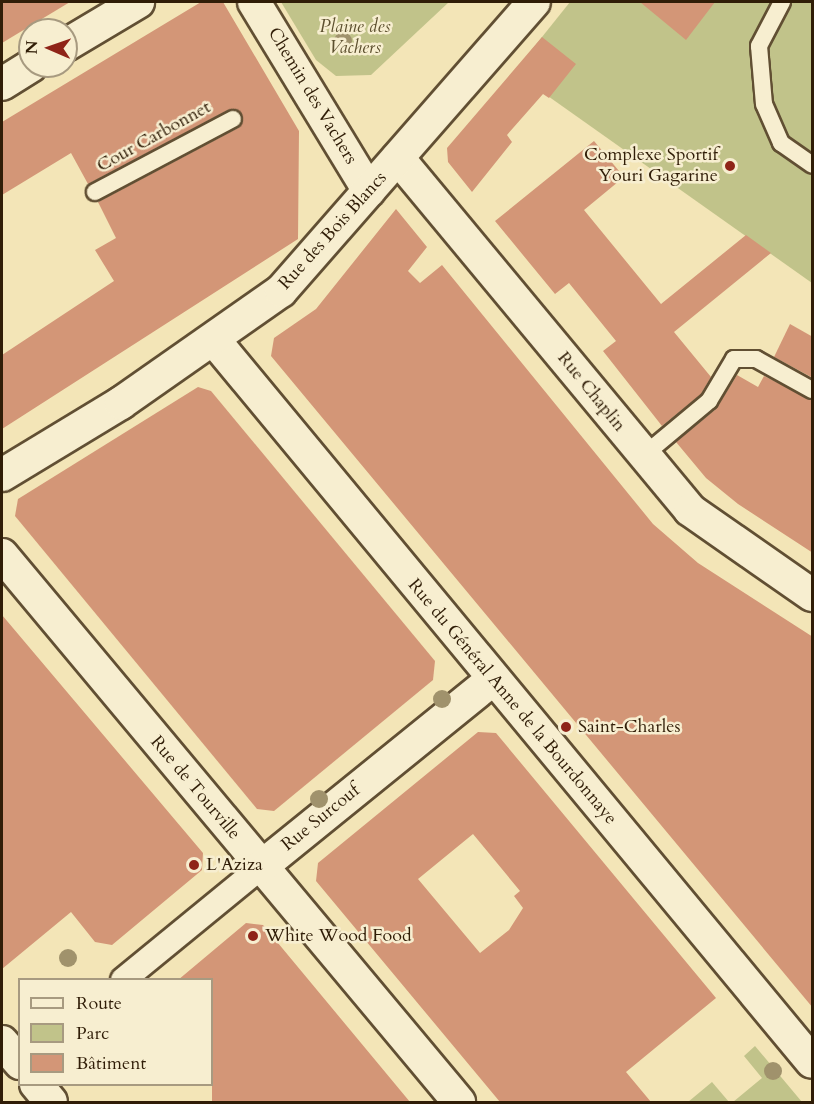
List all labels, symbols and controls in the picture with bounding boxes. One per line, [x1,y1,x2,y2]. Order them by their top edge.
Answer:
park label: Plaine des Vachers [320,17,390,60]
north arrow [18,18,78,78]
street label: Chemin des Vachers [263,24,361,168]
text: N [21,40,43,55]
street label: Cour Carbonnet [93,97,215,177]
place label: Complexe Sportif Youri Gagarine [584,145,718,188]
marker: Complexe Sportif Youri Gagarine [723,159,737,173]
street label: Rue des Bois Blancs [274,168,392,294]
street label: Rue Chaplin [552,348,630,436]
street label: Rue du Général Anne de la Bourdonnaye [403,575,621,829]
place label: Saint-Charles [578,716,681,738]
marker: Saint-Charles [559,720,573,734]
street label: Rue de Tourville [145,732,245,844]
street label: Rue Surcouf [278,780,364,856]
place label: L'Aziza [206,854,263,876]
marker: L'Aziza [187,858,201,872]
place label: White Wood Food [265,925,412,947]
marker: White Wood Food [246,929,260,943]
legend [18,978,213,1086]
text: Route [76,991,122,1016]
text: Parc [76,1021,109,1046]
text: Bâtiment [76,1051,146,1076]

